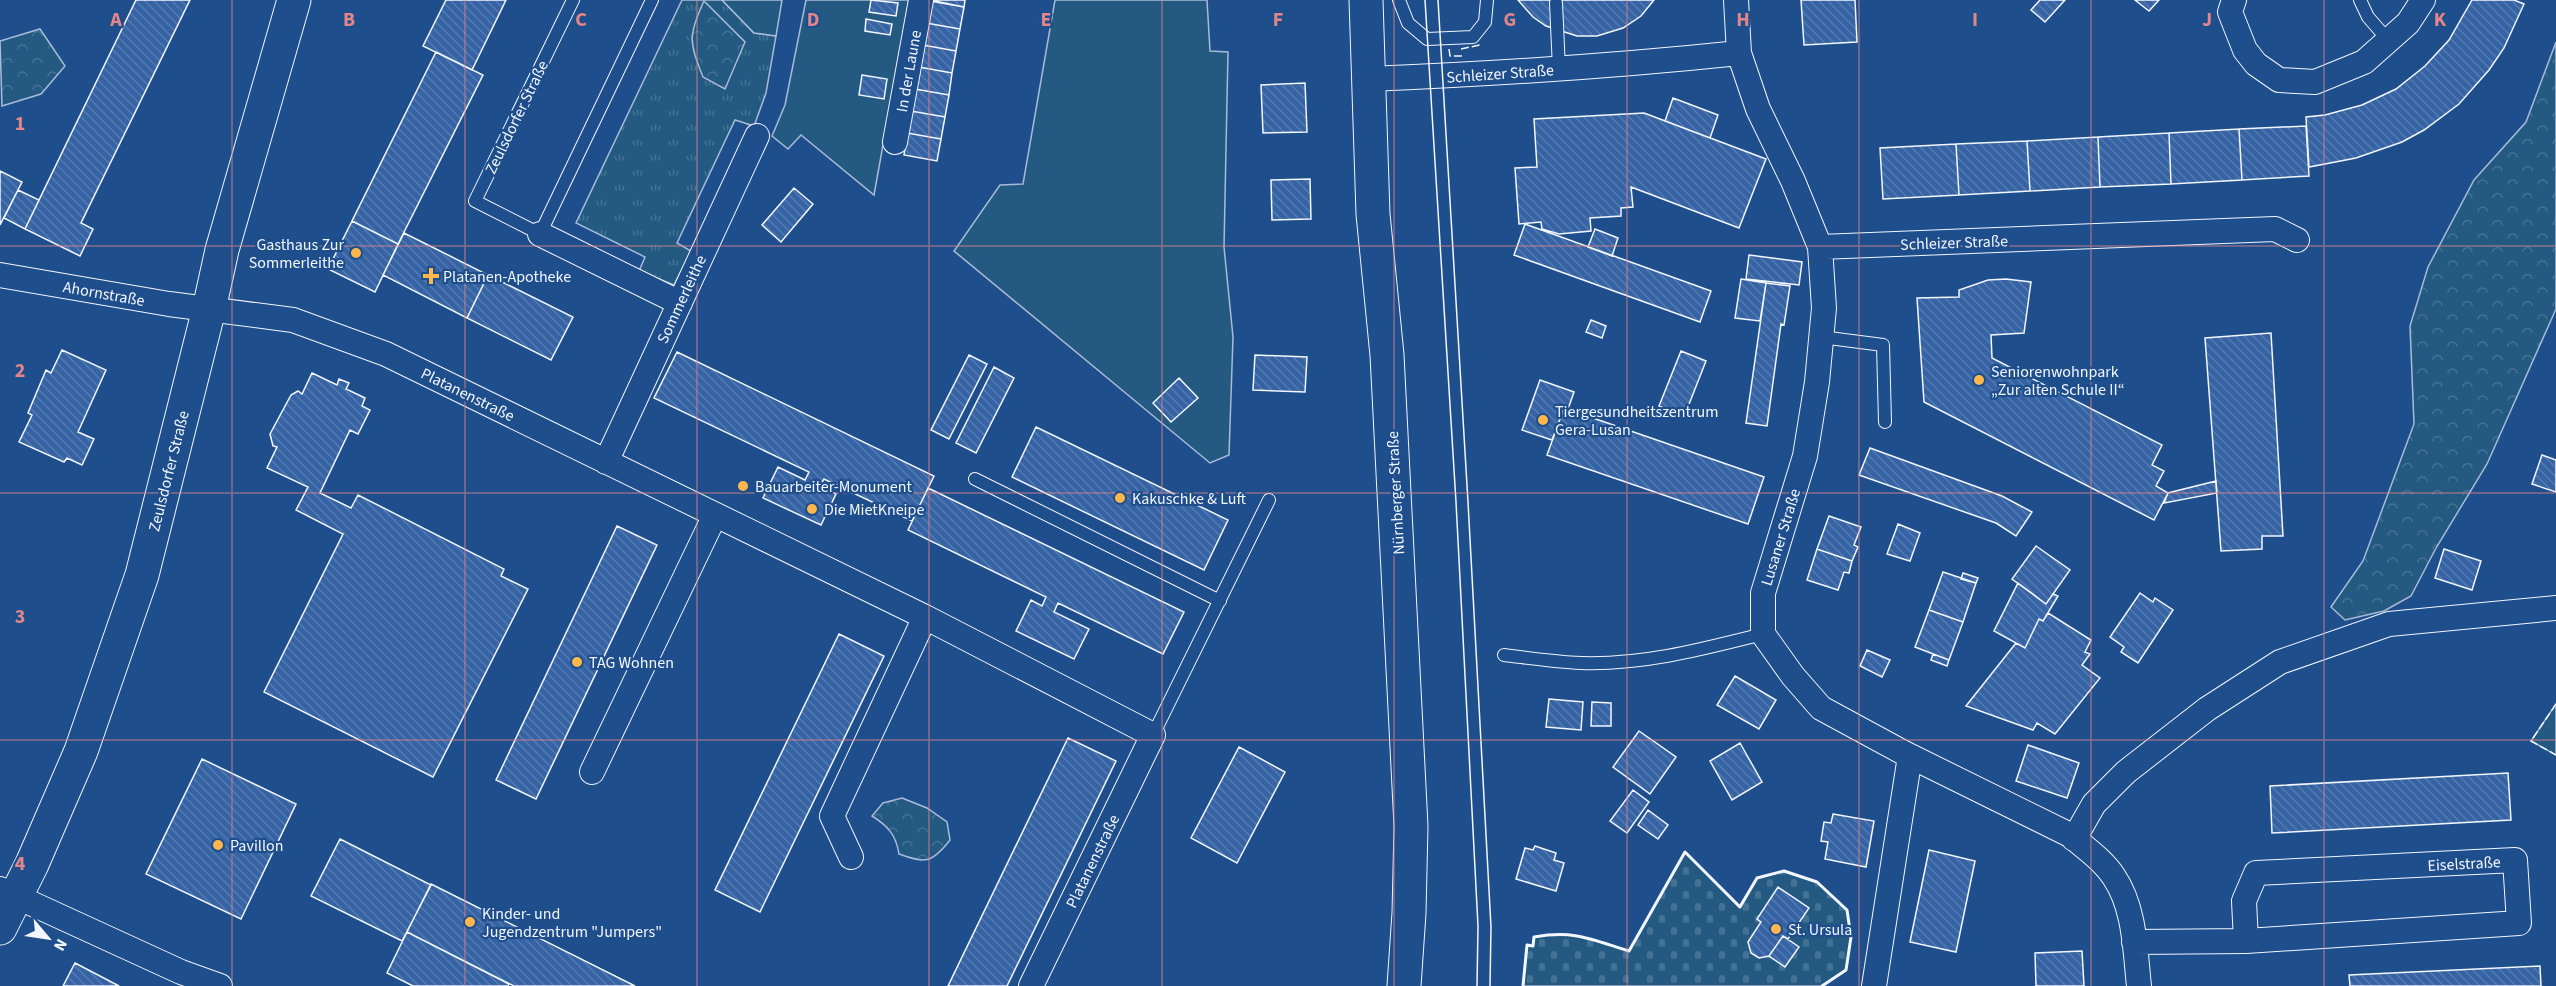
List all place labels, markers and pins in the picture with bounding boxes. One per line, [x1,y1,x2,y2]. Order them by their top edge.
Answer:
place label: Gasthaus Zur Sommerleithe [249,234,344,274]
marker: Gasthaus Zur Sommerleithe [349,246,363,260]
place label: Platanen-Apotheke [443,266,571,288]
marker: Platanen-Apotheke [424,269,438,283]
place label: Seniorenwohnpark „Zur alten Schule II“ [1991,361,2124,401]
marker: Seniorenwohnpark „Zur alten Schule II“ [1972,373,1986,387]
place label: Tiergesundheitszentrum Gera-Lusan [1555,401,1718,441]
marker: Tiergesundheitszentrum Gera-Lusan [1536,413,1550,427]
place label: Bauarbeiter-Monument [755,476,912,498]
marker: Bauarbeiter-Monument [736,479,750,493]
place label: Kakuschke & Luft [1132,488,1246,510]
marker: Kakuschke & Luft [1113,491,1127,505]
place label: Die MietKneipe [824,499,924,521]
marker: Die MietKneipe [805,502,819,516]
place label: TAG Wohnen [589,652,674,674]
marker: TAG Wohnen [570,655,584,669]
place label: Pavillon [230,835,283,857]
marker: Pavillon [211,838,225,852]
place label: Kinder- und Jugendzentrum "Jumpers" [482,903,662,943]
marker: Kinder- und Jugendzentrum "Jumpers" [463,915,477,929]
place label: St. Ursula [1788,919,1852,941]
marker: St. Ursula [1769,922,1783,936]

